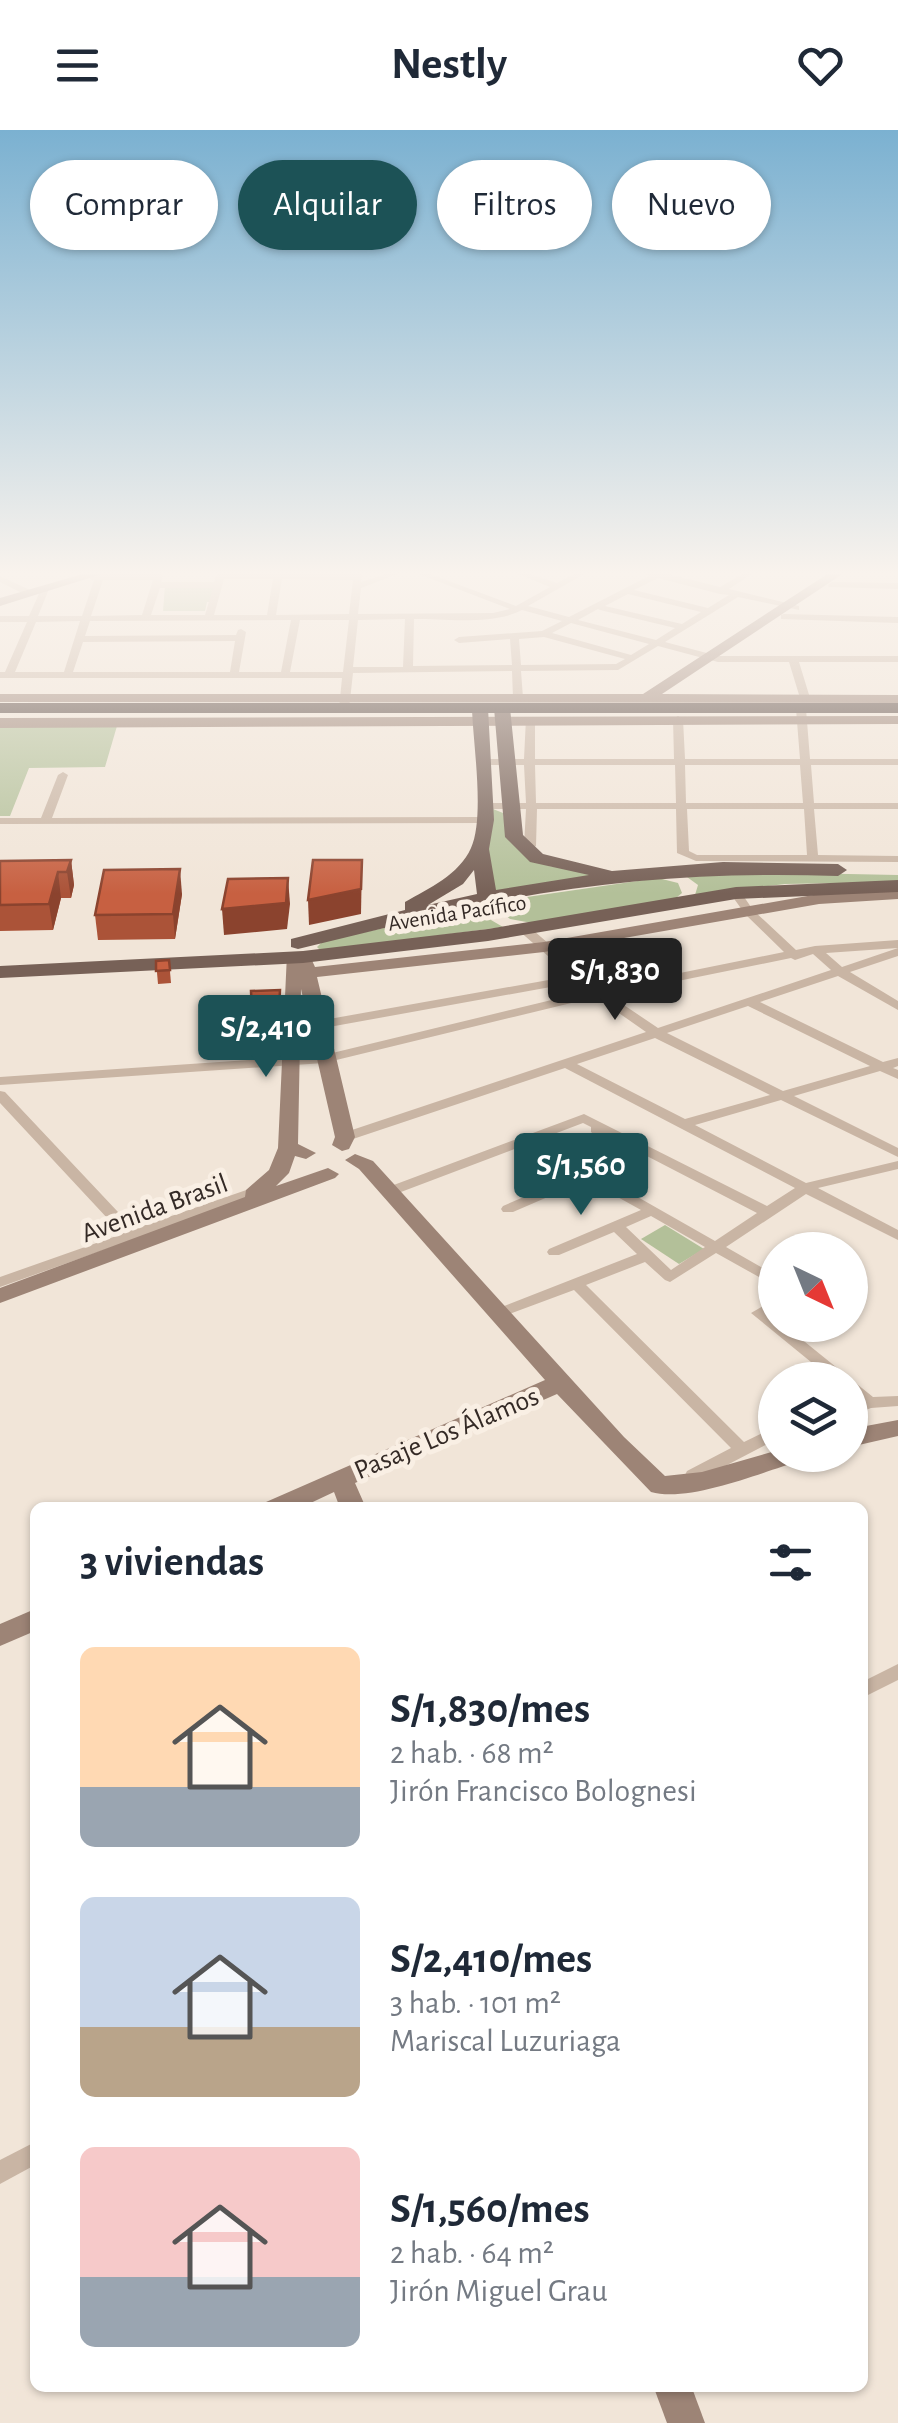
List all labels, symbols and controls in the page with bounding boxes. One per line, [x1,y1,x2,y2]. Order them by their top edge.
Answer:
icon: menu [50,38,105,93]
icon: heart [793,38,848,93]
text: Nestly [391,42,507,87]
chip: Comprar [30,160,218,250]
chip: Alquilar [238,160,417,250]
chip: Filtros [437,160,592,250]
chip: Nuevo [612,160,771,250]
street label: Avenida Pacífico [386,891,528,935]
pin: S/1,830 [523,938,707,1023]
text: S/1,830 [570,954,660,986]
pin: S/2,410 [174,995,358,1080]
text: S/2,410 [220,1011,312,1043]
pin: S/1,560 [489,1133,673,1218]
text: S/1,560 [536,1149,626,1181]
street label: Avenida Brasil [78,1169,232,1248]
north arrow [758,1232,868,1342]
map controls [758,1232,868,1472]
button: layers [758,1362,868,1472]
street label: Pasaje Los Álamos [349,1380,543,1485]
icon: filters [763,1535,818,1590]
text: 3 viviendas [80,1541,264,1583]
icon: home [160,1687,280,1807]
text: S/1,830/mes [390,1688,590,1730]
text: 2 hab. · 68 m² [390,1737,554,1769]
text: Jirón Francisco Bolognesi [390,1775,697,1807]
icon: home [160,1937,280,2057]
text: S/2,410/mes [390,1938,592,1980]
text: 3 hab. · 101 m² [390,1987,561,2019]
text: Mariscal Luzuriaga [390,2025,621,2057]
icon: home [160,2187,280,2307]
text: S/1,560/mes [390,2188,590,2230]
text: 2 hab. · 64 m² [390,2237,554,2269]
text: Jirón Miguel Grau [390,2275,608,2307]

